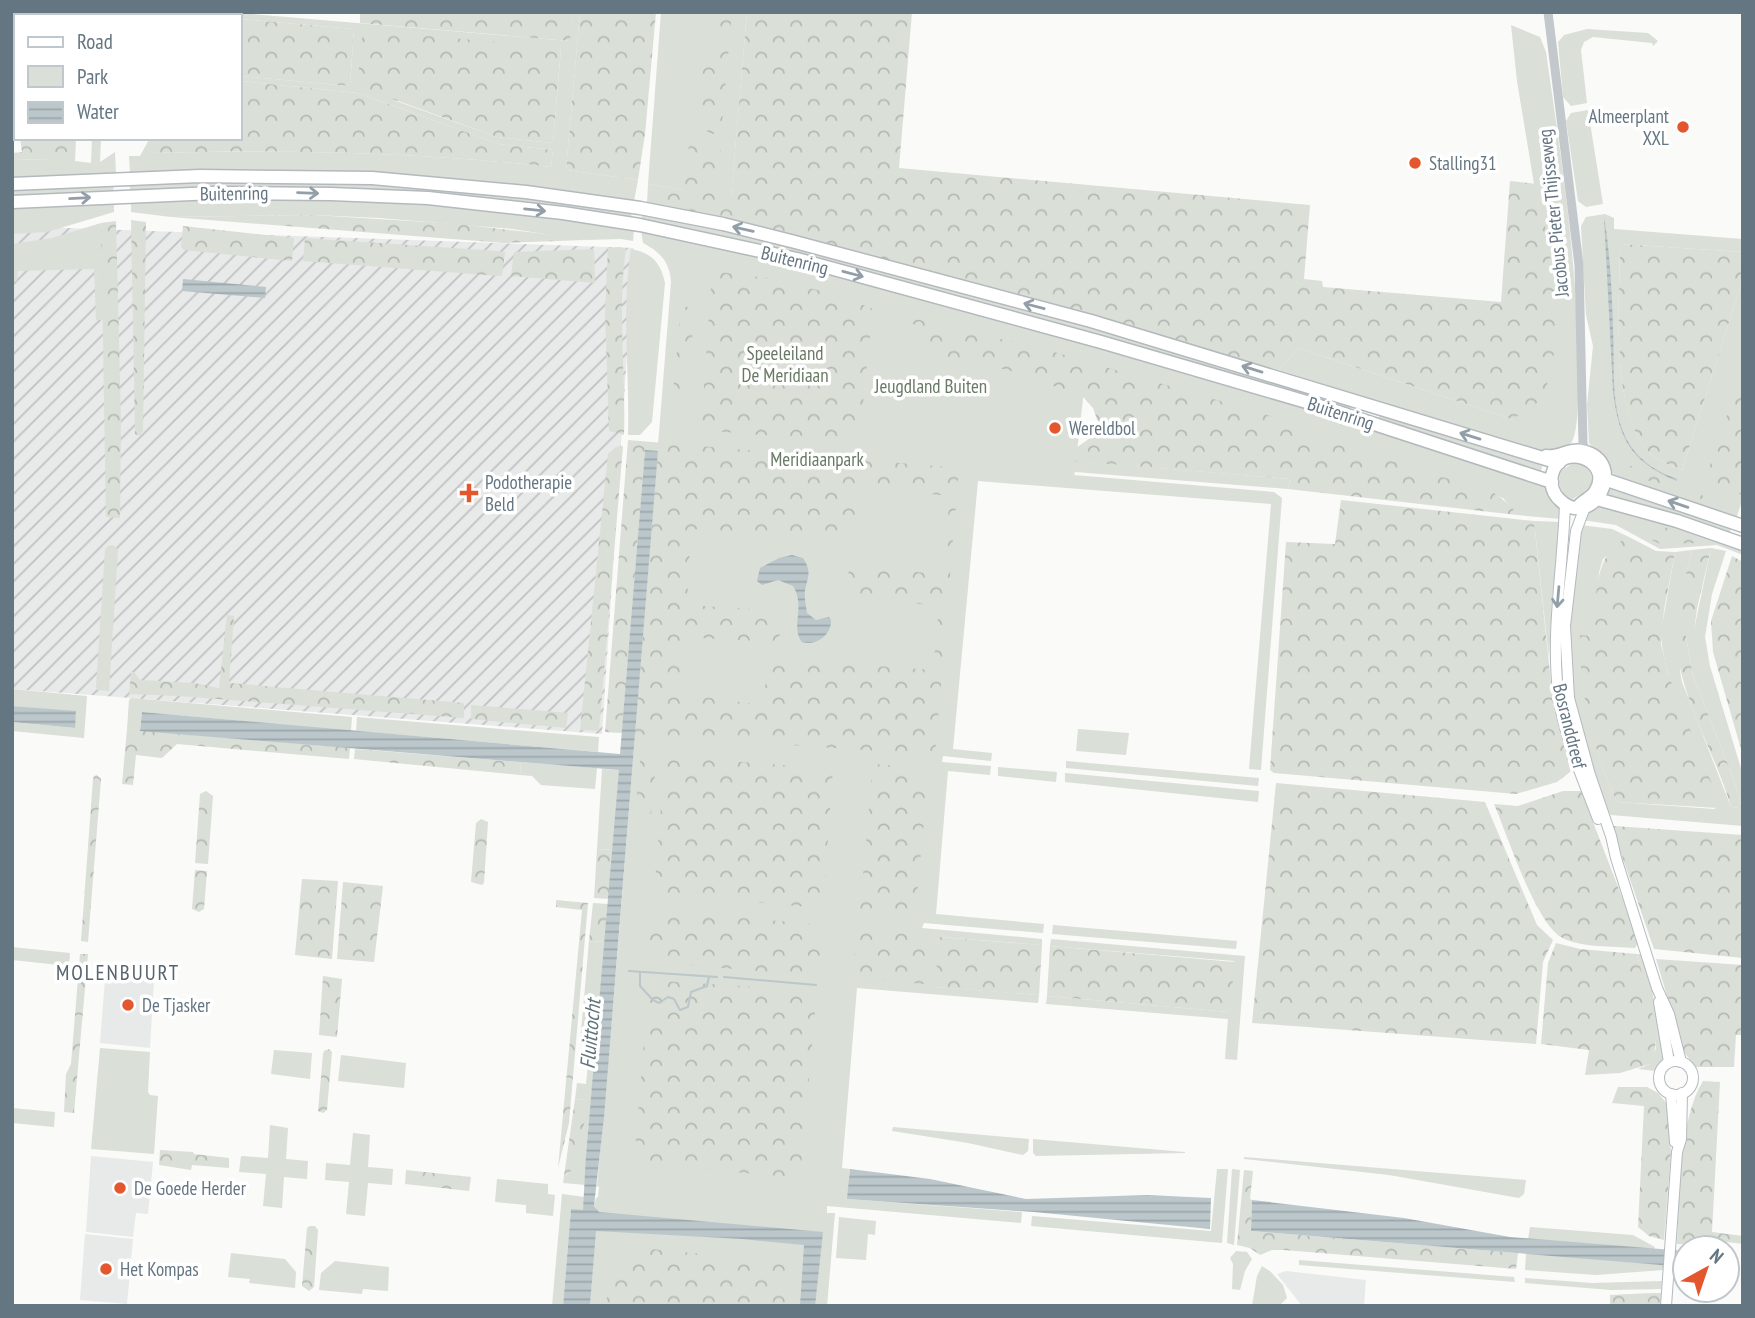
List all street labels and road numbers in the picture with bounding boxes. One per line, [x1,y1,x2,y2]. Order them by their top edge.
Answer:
street label: Jacobus Pieter Thijsseweg [1532,128,1574,299]
street label: Buitenring [200,180,268,206]
street label: Buitenring [759,240,831,280]
street label: Buitenring [1305,391,1377,435]
street label: Bosranddreef [1548,681,1592,772]

